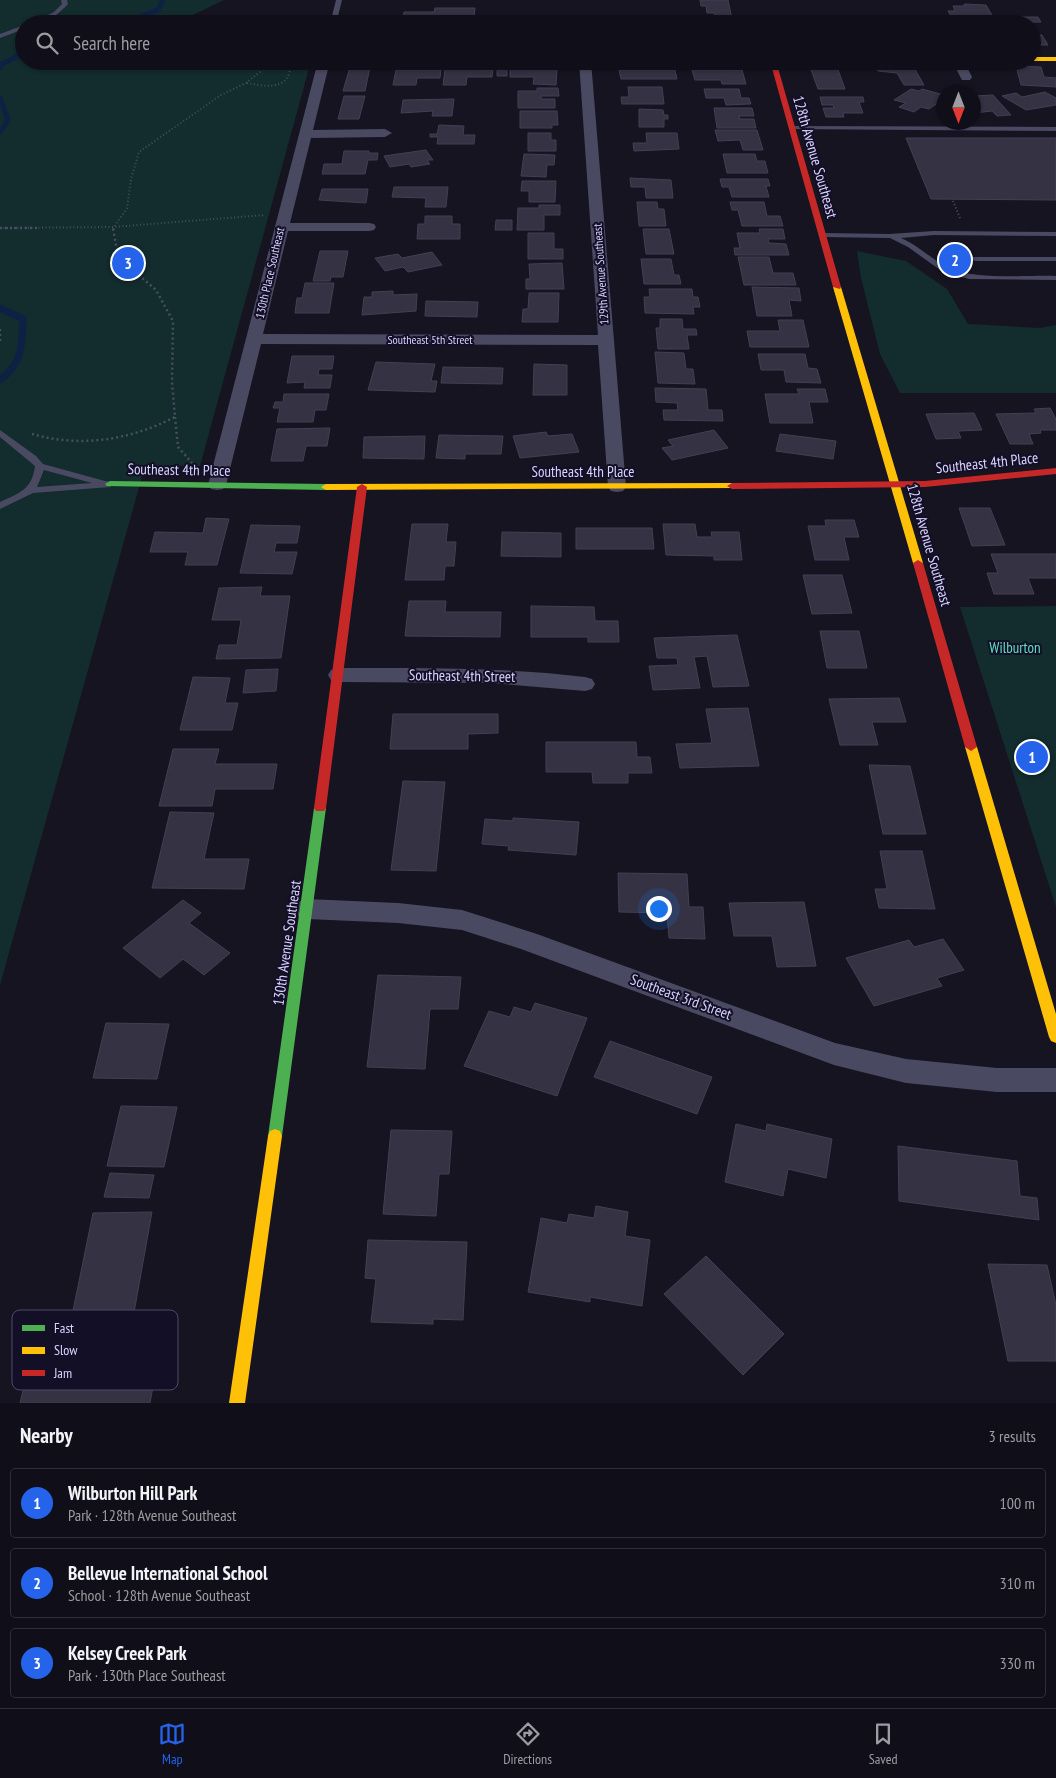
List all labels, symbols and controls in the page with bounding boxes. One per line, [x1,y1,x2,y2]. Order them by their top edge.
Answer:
search box [15,15,1041,70]
icon: search [33,29,61,57]
text: Search here [73,31,150,55]
north arrow [936,85,981,130]
street label: 128th Avenue Southeast [789,93,842,220]
street label: 129th Avenue Southeast [589,222,612,325]
street label: 130th Place Southeast [252,225,287,320]
pin: 2 [939,241,971,279]
pin: 3 [112,244,144,282]
street label: Southeast 5th Street [387,332,473,347]
street label: Southeast 4th Place [935,448,1039,477]
street label: Southeast 4th Place [127,459,231,480]
street label: Southeast 4th Place [532,462,634,481]
street label: 128th Avenue Southeast [903,481,956,608]
park label: Wilburton [989,638,1041,657]
street label: Southeast 4th Street [409,665,515,686]
pin: 1 [1016,738,1048,776]
street label: 130th Avenue Southeast [268,879,305,1007]
your location [646,896,672,922]
street label: Southeast 3rd Street [628,969,734,1024]
legend [12,1310,178,1390]
text: Fast [54,1319,74,1337]
text: Slow [54,1341,78,1359]
text: Jam [53,1364,72,1382]
text: Nearby [20,1422,73,1449]
text: 3 results [989,1426,1036,1446]
text: Wilburton Hill Park [68,1481,197,1505]
text: 1 [33,1493,41,1513]
text: 100 m [1000,1493,1035,1513]
text: Park · 128th Avenue Southeast [68,1505,236,1525]
text: Bellevue International School [68,1561,268,1585]
text: 2 [33,1573,41,1593]
text: 310 m [1000,1573,1035,1593]
text: School · 128th Avenue Southeast [68,1585,250,1605]
text: Kelsey Creek Park [68,1641,187,1665]
text: 3 [33,1653,41,1673]
text: 330 m [1000,1653,1035,1673]
text: Park · 130th Place Southeast [68,1665,226,1685]
tab: Map [158,1720,186,1768]
tab: Directions [503,1720,552,1768]
tab: Saved [869,1720,898,1768]

